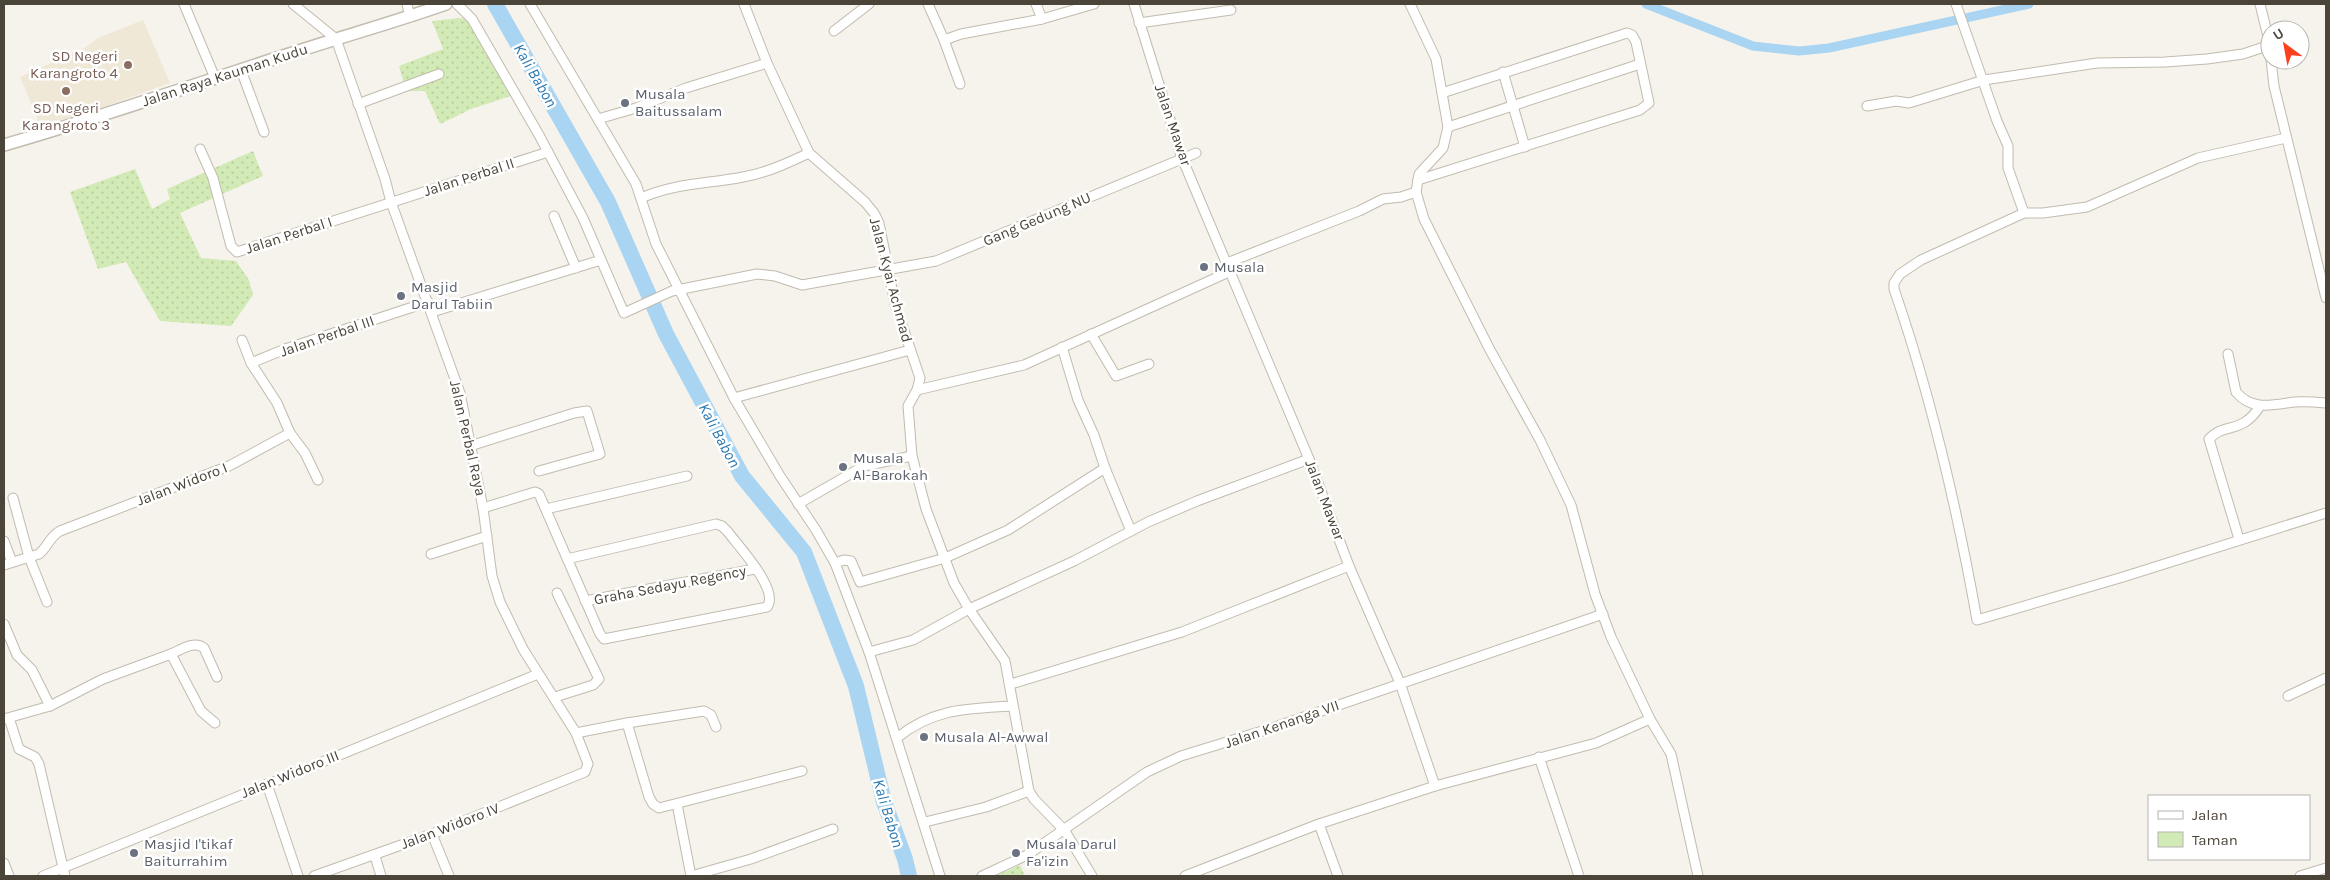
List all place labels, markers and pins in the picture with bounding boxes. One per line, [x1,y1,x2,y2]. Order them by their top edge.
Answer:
place label: SD Negeri Karangroto 4 [30,47,119,82]
marker: SD Negeri Karangroto 4 [122,59,134,71]
marker: SD Negeri Karangroto 3 [60,85,72,97]
place label: Musala Baitussalam [635,85,722,120]
marker: Musala Baitussalam [619,97,631,109]
place label: SD Negeri Karangroto 3 [22,99,110,134]
place label: Musala [1214,258,1264,276]
marker: Musala [1198,261,1210,273]
place label: Masjid Darul Tabiin [411,278,493,313]
marker: Masjid Darul Tabiin [395,290,407,302]
place label: Musala Al-Barokah [853,449,928,484]
marker: Musala Al-Barokah [837,461,849,473]
place label: Musala Al-Awwal [934,728,1048,746]
marker: Musala Al-Awwal [918,731,930,743]
place label: Masjid I'tikaf Baiturrahim [144,835,234,870]
place label: Musala Darul Fa'izin [1026,835,1117,870]
marker: Masjid I'tikaf Baiturrahim [128,847,140,859]
marker: Musala Darul Fa'izin [1010,847,1022,859]

